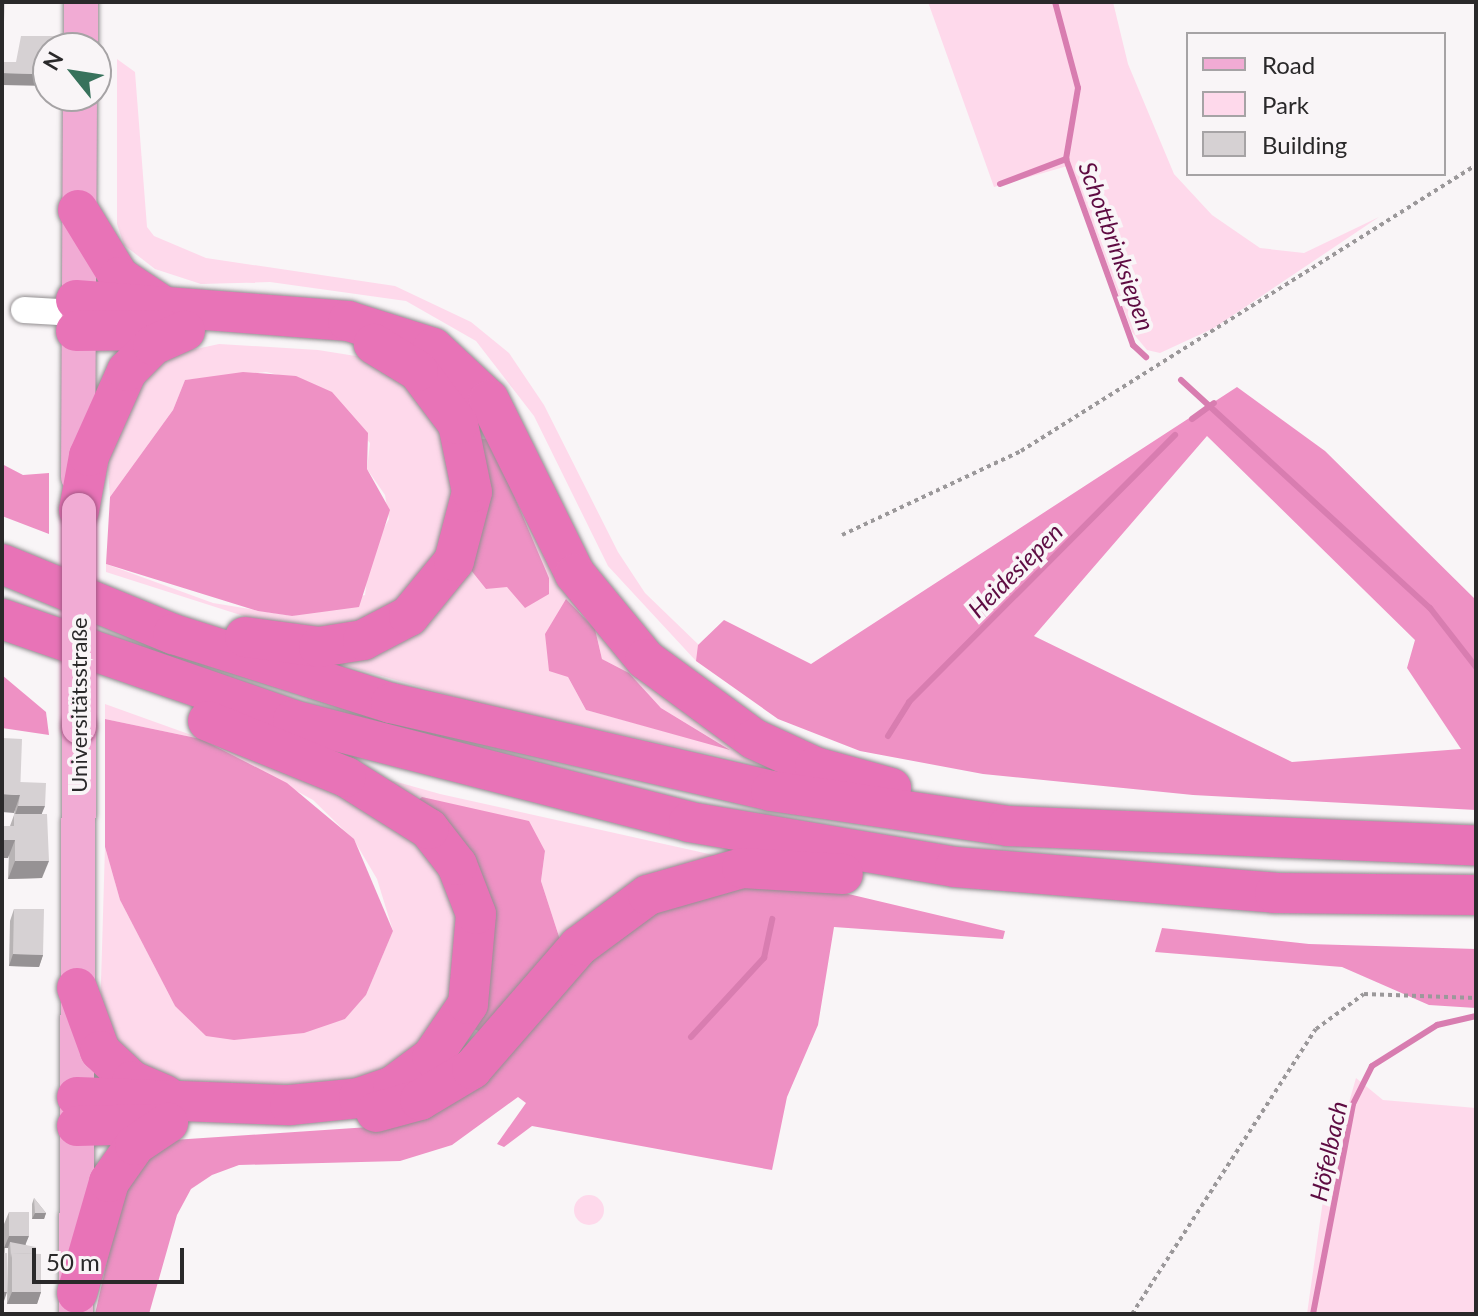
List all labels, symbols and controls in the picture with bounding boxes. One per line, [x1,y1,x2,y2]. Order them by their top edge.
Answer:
north arrow [32,32,112,112]
legend [1186,32,1446,176]
text: N [37,47,68,75]
text: Road [1262,50,1315,79]
text: Park [1262,90,1309,119]
text: Building [1262,130,1347,159]
water label: Schottbrinksiepen [1073,158,1161,334]
water label: Heidesiepen [962,517,1068,623]
street label: Universitätsstraße [66,617,92,793]
water label: Höfelbach [1303,1098,1353,1204]
scale bar [36,1232,188,1282]
text: 50 m [46,1247,100,1276]

